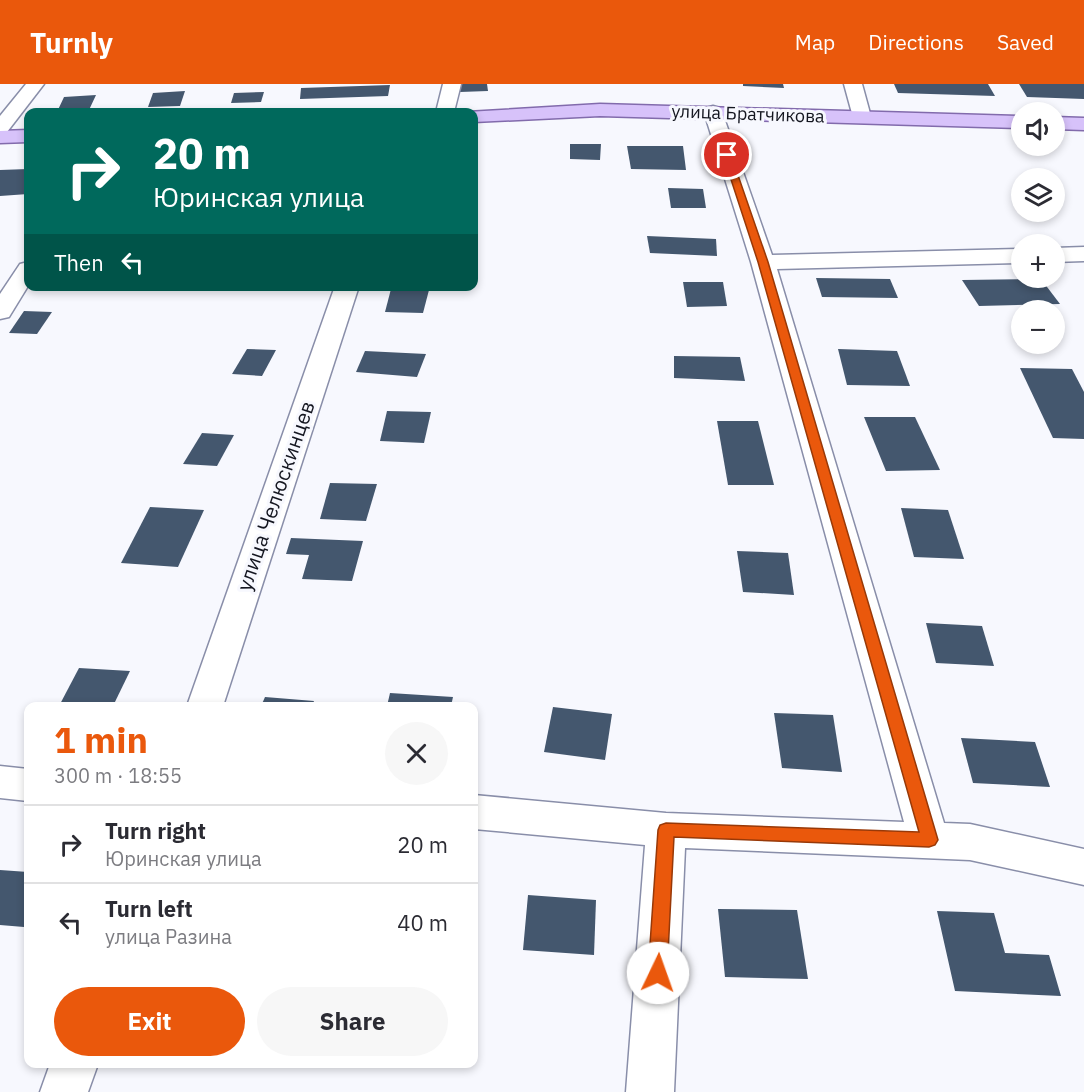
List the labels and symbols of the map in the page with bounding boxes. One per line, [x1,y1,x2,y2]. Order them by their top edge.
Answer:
street label: улица Братчикова [671,99,825,128]
pin [701,129,752,180]
street label: улица Челюскинцев [229,397,321,594]
position arrow [626,941,690,1005]

